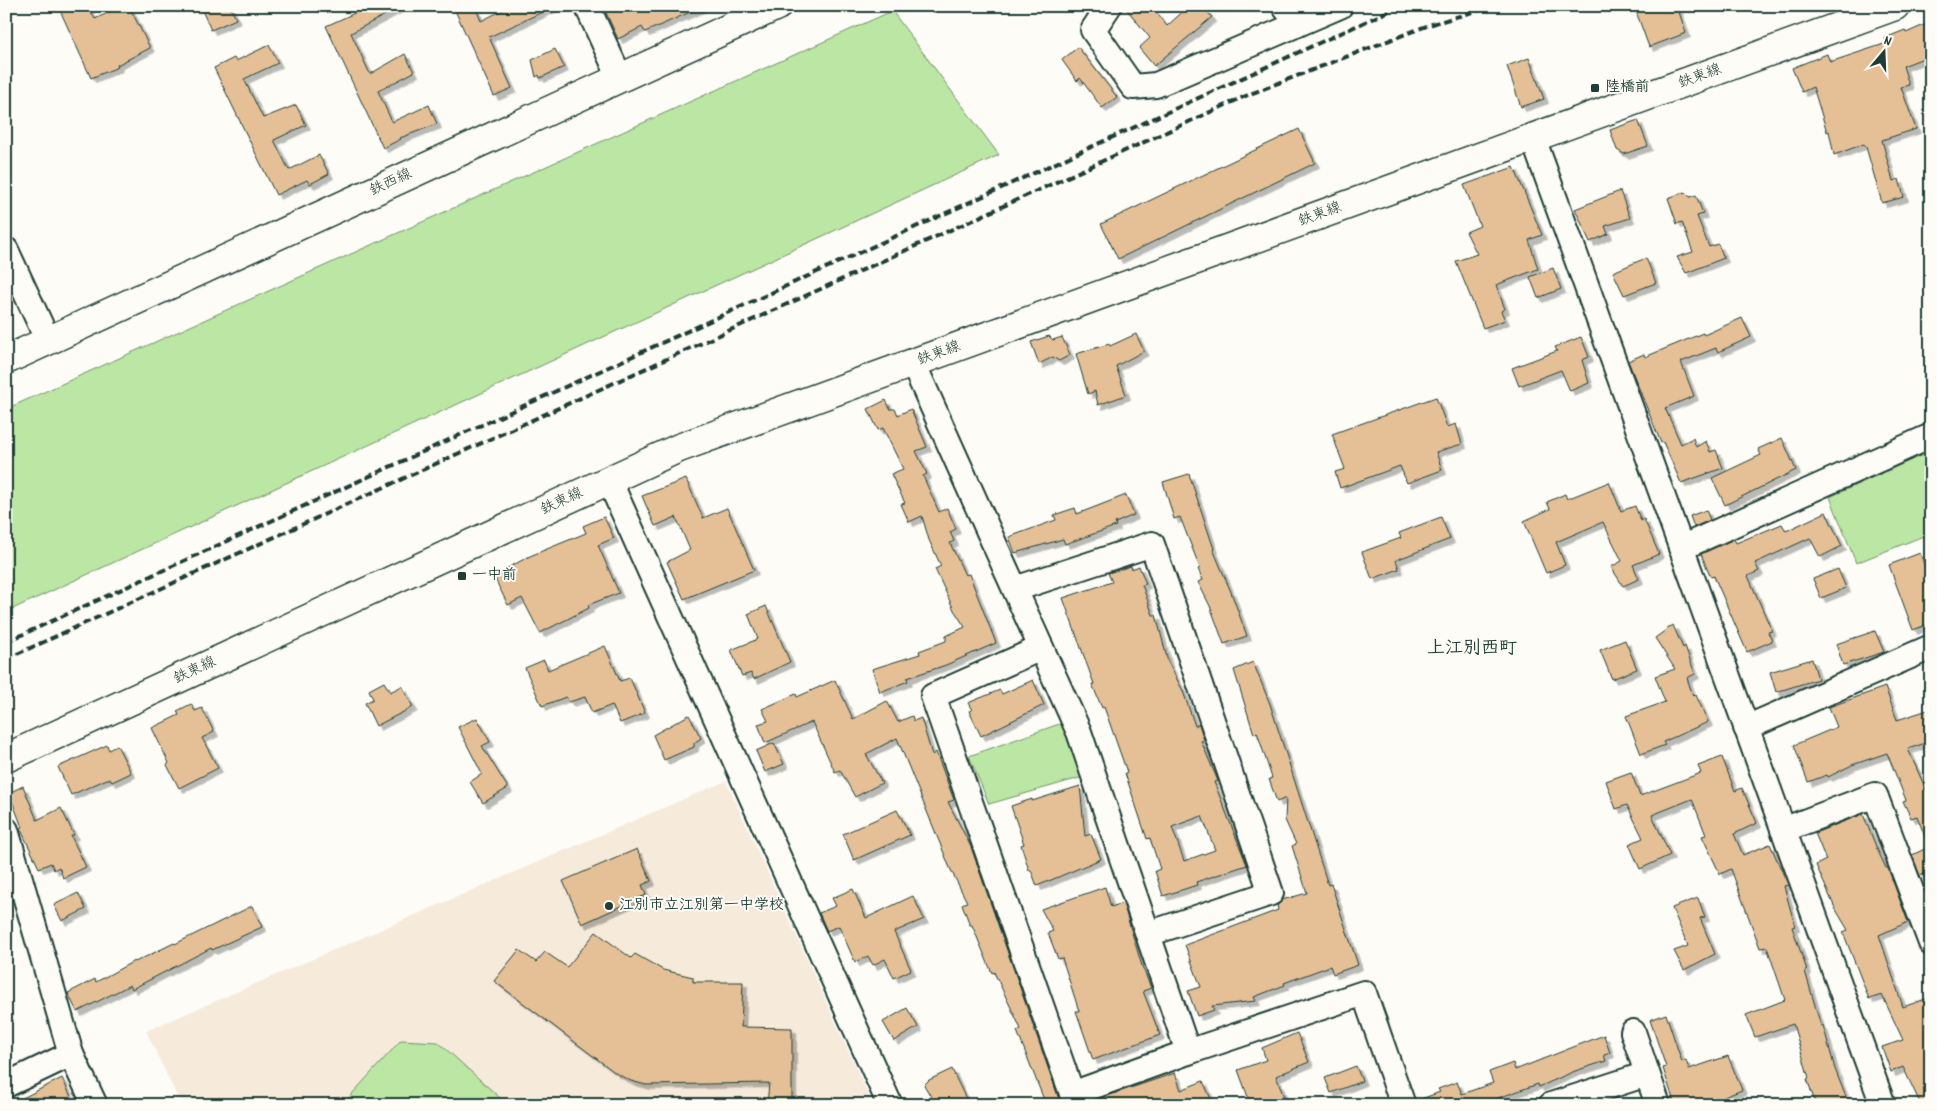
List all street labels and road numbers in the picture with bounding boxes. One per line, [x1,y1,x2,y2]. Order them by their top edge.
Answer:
street label: 鉄東線 [1675,59,1725,95]
street label: 鉄西線 [366,164,416,202]
street label: 鉄東線 [1295,197,1345,233]
street label: 鉄東線 [914,336,964,372]
street label: 鉄東線 [537,483,587,521]
street label: 鉄東線 [170,652,220,690]

